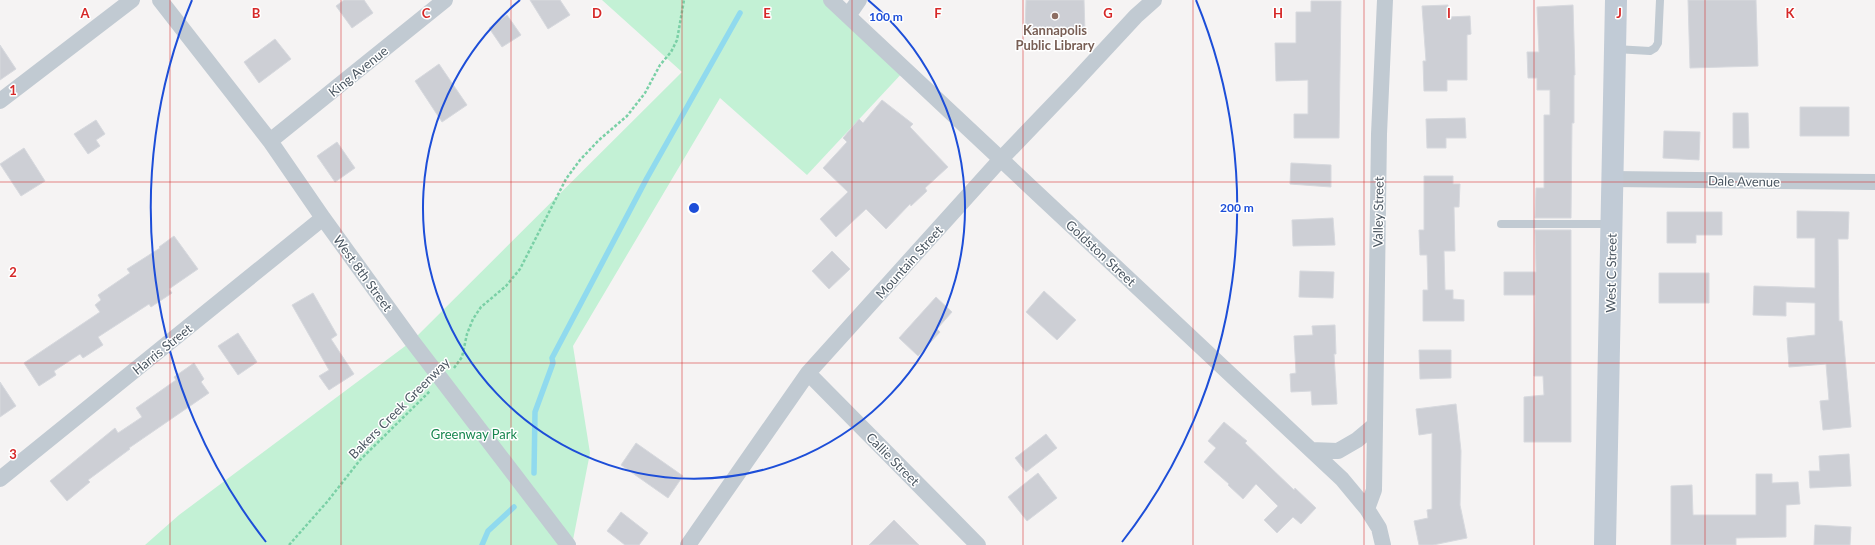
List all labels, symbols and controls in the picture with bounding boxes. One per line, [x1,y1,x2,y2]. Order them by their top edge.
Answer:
text: A [79,5,90,21]
text: B [252,5,261,21]
text: C [422,5,431,21]
text: D [592,5,602,21]
text: E [763,5,771,21]
text: F [934,5,942,21]
text: G [1103,5,1113,21]
text: H [1273,5,1283,21]
text: I [1447,5,1451,21]
text: J [1616,5,1622,21]
text: K [1786,5,1796,21]
text: 100 m [869,9,903,24]
marker: Kannapolis Public Library [1050,11,1060,21]
place label: Kannapolis Public Library [1015,22,1095,53]
street label: King Avenue [325,42,391,100]
text: 1 [9,82,17,98]
street label: Dale Avenue [1708,172,1780,190]
street label: Valley Street [1369,176,1387,248]
text: 200 m [1220,200,1254,215]
centre of rings [687,201,701,215]
street label: Goldston Street [1063,217,1139,290]
street label: Mountain Street [872,222,946,302]
street label: West 8th Street [330,232,396,314]
street label: West C Street [1602,233,1620,313]
text: 2 [9,264,17,280]
street label: Harris Street [129,320,195,378]
street label: Bakers Creek Greenway [345,354,453,462]
park label: Greenway Park [431,426,518,442]
street label: Callie Street [863,429,923,489]
text: 3 [9,446,17,462]

